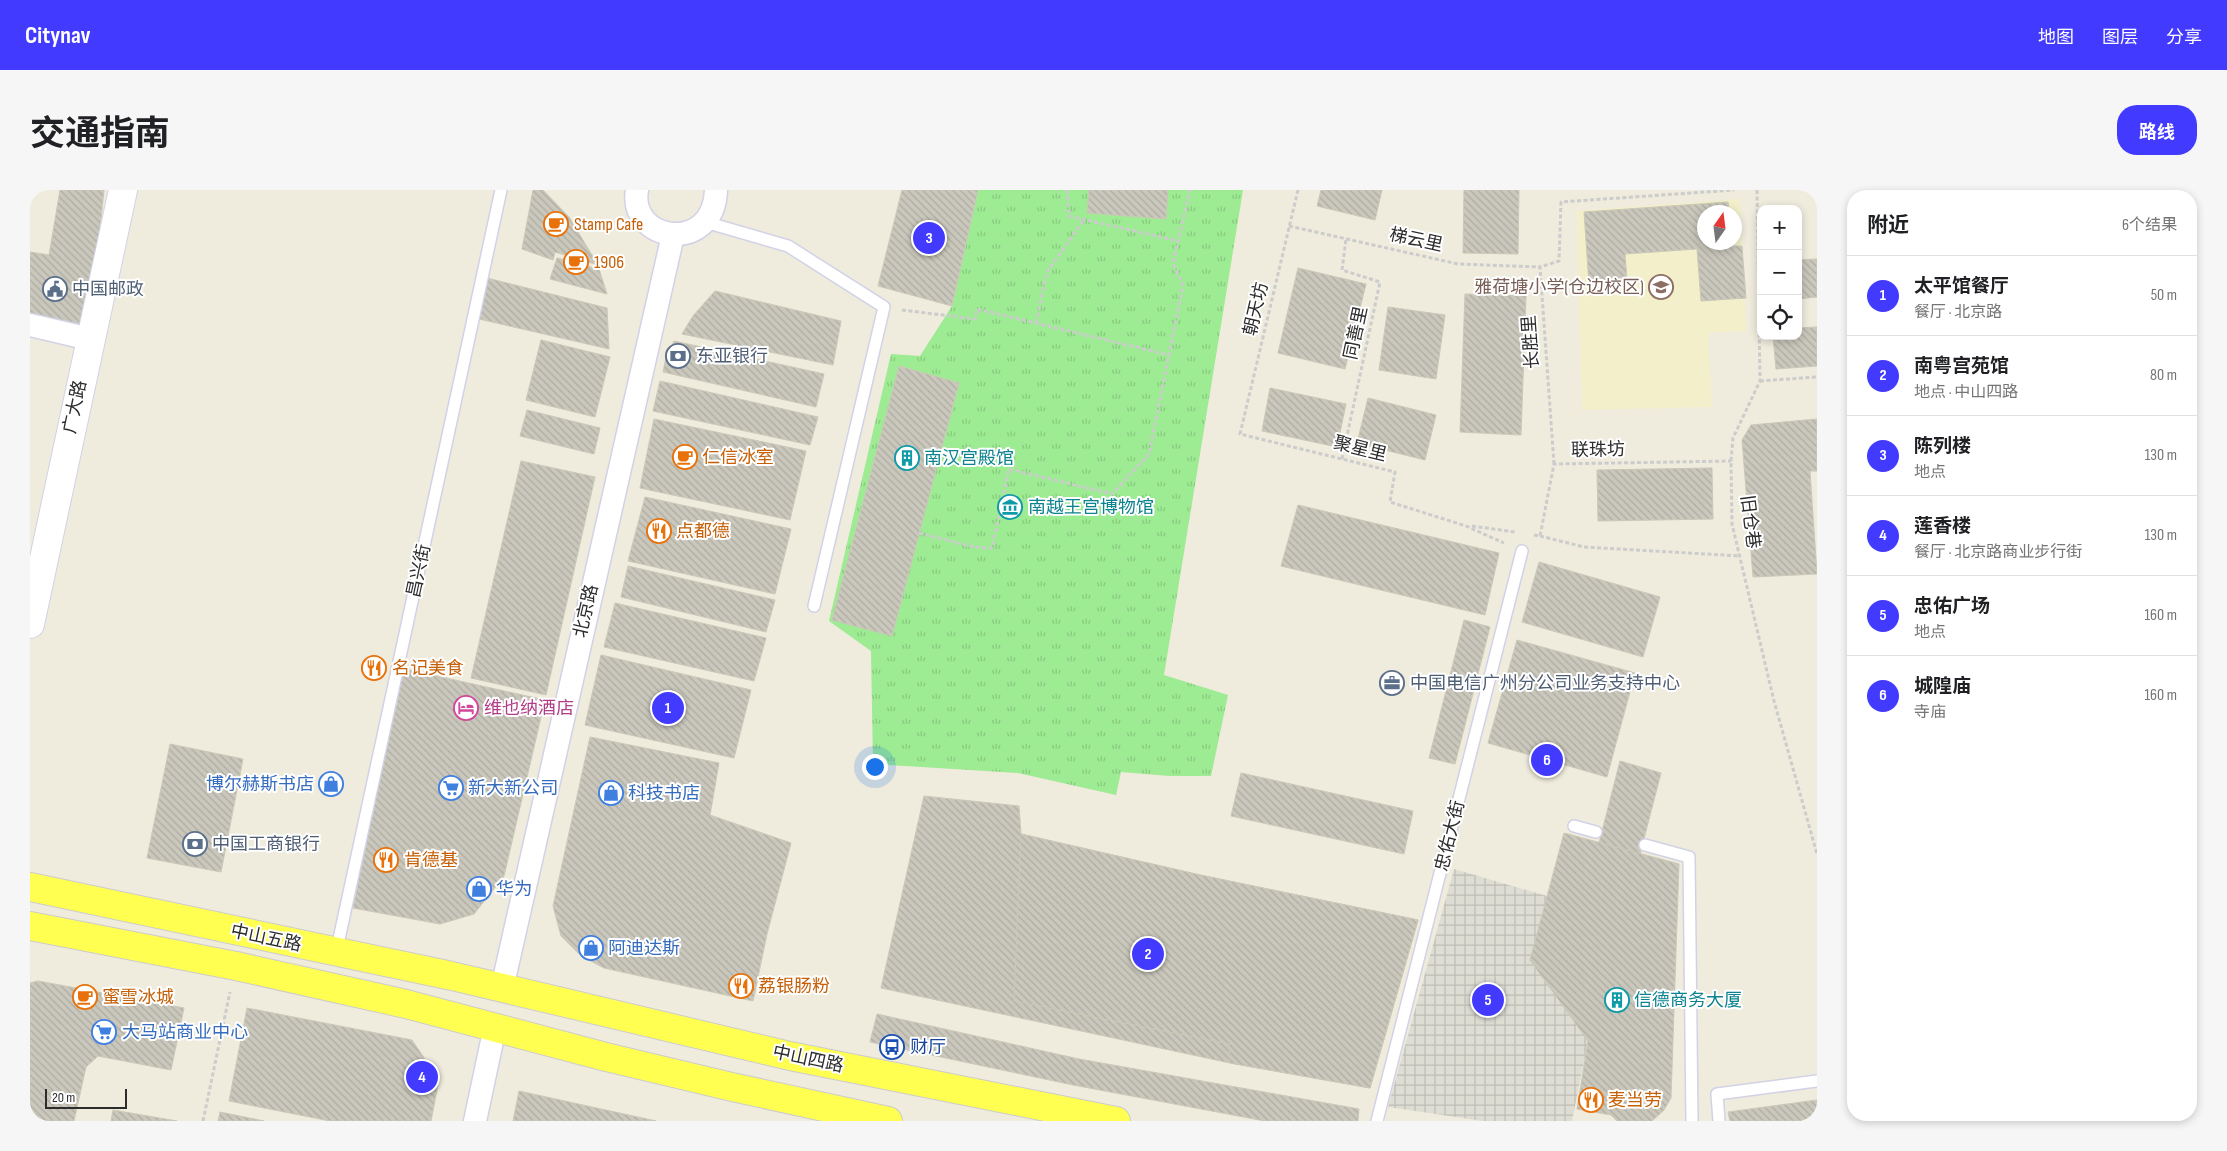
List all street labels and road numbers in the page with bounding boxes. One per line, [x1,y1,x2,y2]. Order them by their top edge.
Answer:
street label: 梯云里 [1387,224,1445,256]
street label: 朝天坊 [1240,280,1272,338]
street label: 同善里 [1340,304,1372,362]
street label: 长胜里 [1519,314,1543,370]
street label: 广大路 [59,378,91,436]
street label: 聚星里 [1331,432,1389,466]
street label: 联珠坊 [1571,439,1625,461]
street label: 旧仓巷 [1736,494,1764,550]
street label: 昌兴街 [403,542,435,600]
street label: 北京路 [570,582,602,640]
street label: 忠佑大街 [1431,799,1469,873]
street label: 中山五路 [229,920,303,956]
street label: 中山四路 [771,1041,845,1077]

